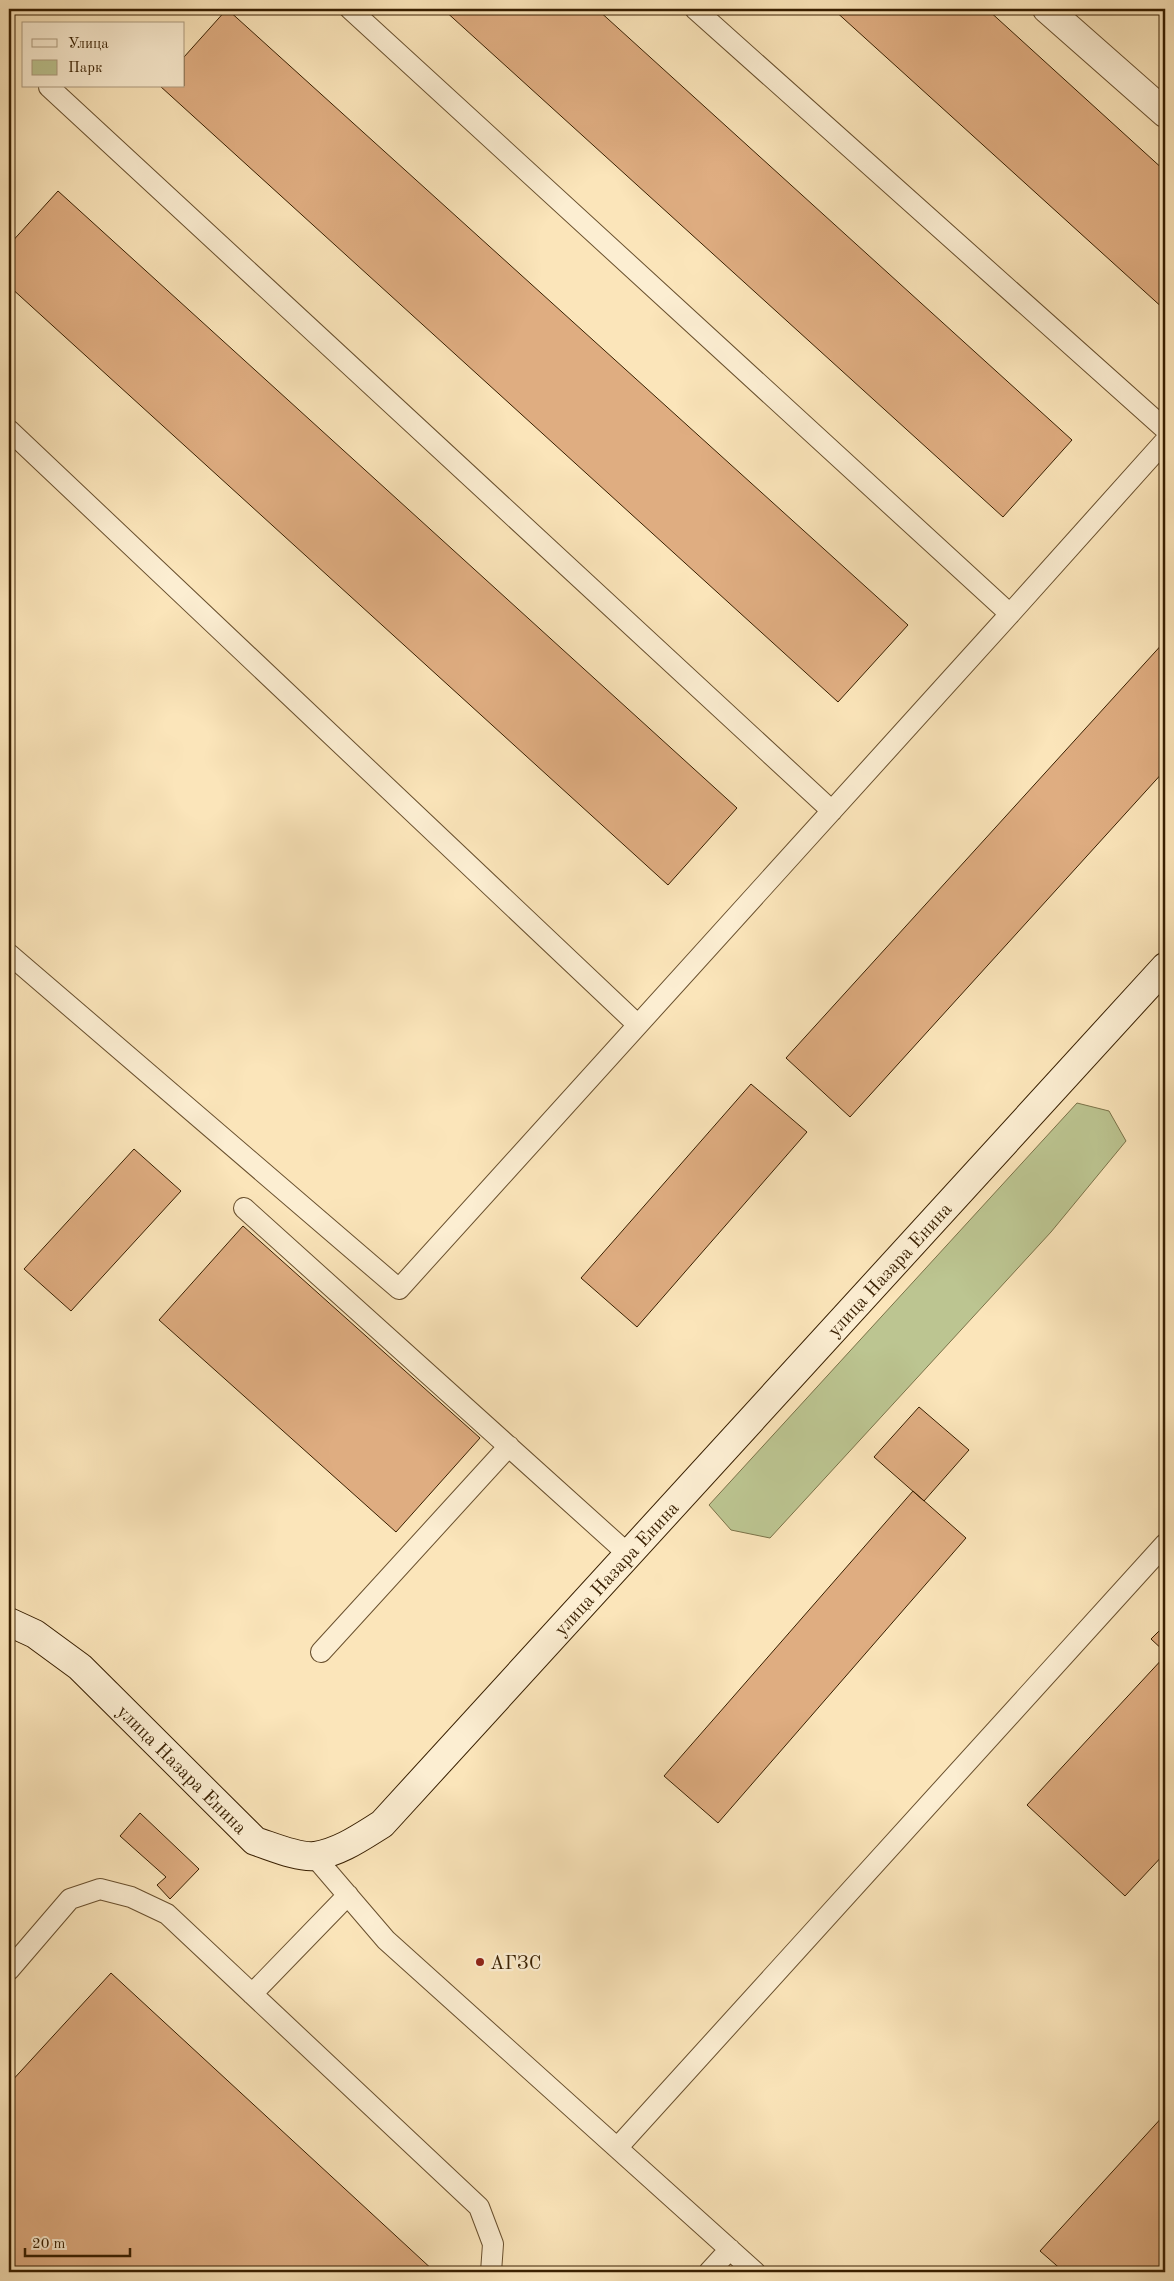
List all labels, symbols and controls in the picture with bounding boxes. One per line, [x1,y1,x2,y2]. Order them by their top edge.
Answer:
legend [22,22,185,88]
text: Улица [68,37,109,52]
text: Парк [68,61,103,76]
street label: улица Назара Енина [825,1200,957,1341]
street label: улица Назара Енина [552,1499,684,1640]
street label: улица Назара Енина [112,1703,250,1839]
place label: АГЗС [490,1955,541,1974]
marker: АГЗС [474,1956,486,1968]
scale bar [25,2226,130,2258]
text: 20 m [32,2237,66,2252]

